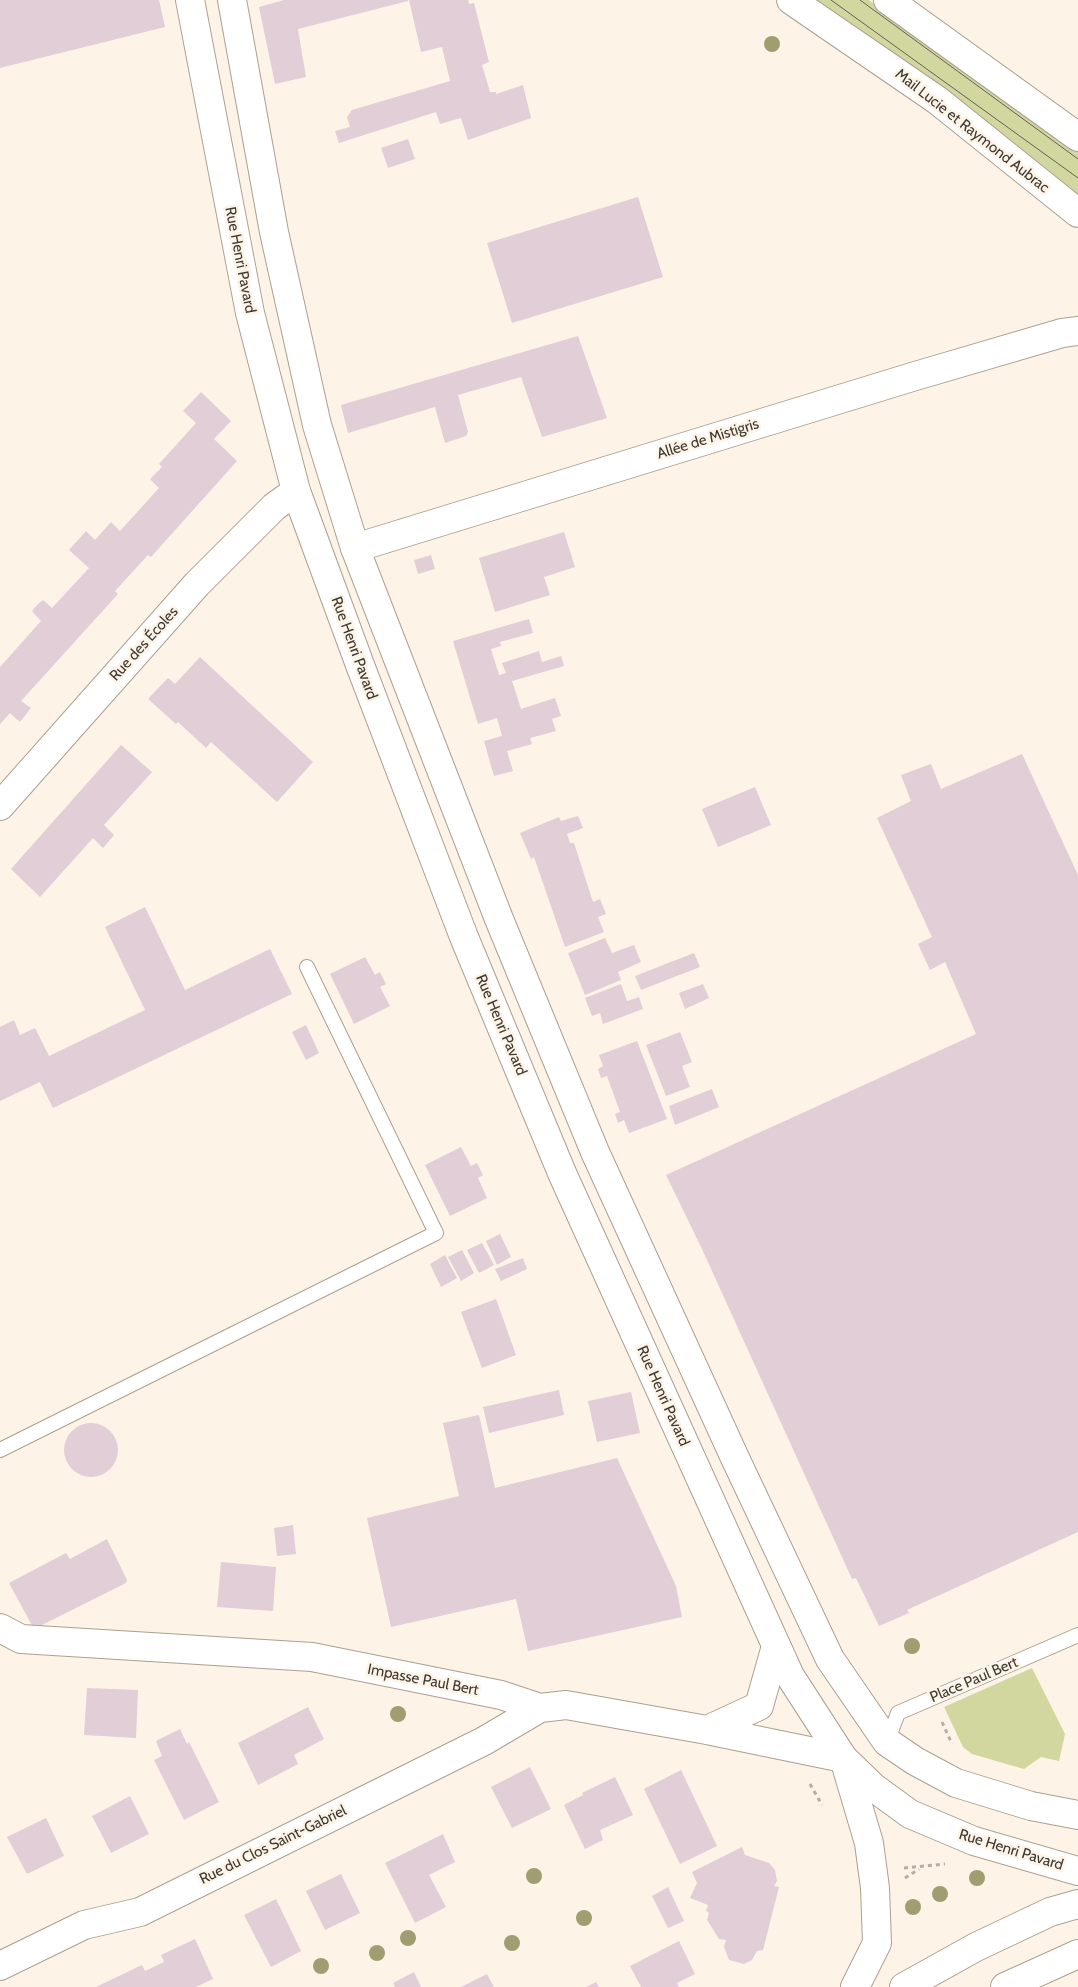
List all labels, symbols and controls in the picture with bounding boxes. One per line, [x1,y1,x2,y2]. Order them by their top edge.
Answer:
street label: Mail Lucie et Raymond Aubrac [891,65,1053,197]
street label: Rue Henri Pavard [221,205,259,315]
street label: Allée de Mistigris [655,415,761,463]
street label: Rue Henri Pavard [327,594,381,702]
street label: Rue des Écoles [106,603,182,685]
street label: Rue Henri Pavard [472,972,530,1078]
street label: Rue Henri Pavard [633,1343,693,1449]
street label: Place Paul Bert [927,1653,1021,1707]
street label: Impasse Paul Bert [366,1660,480,1700]
street label: Rue du Clos Saint-Gabriel [197,1802,349,1888]
street label: Rue Henri Pavard [957,1826,1065,1874]

